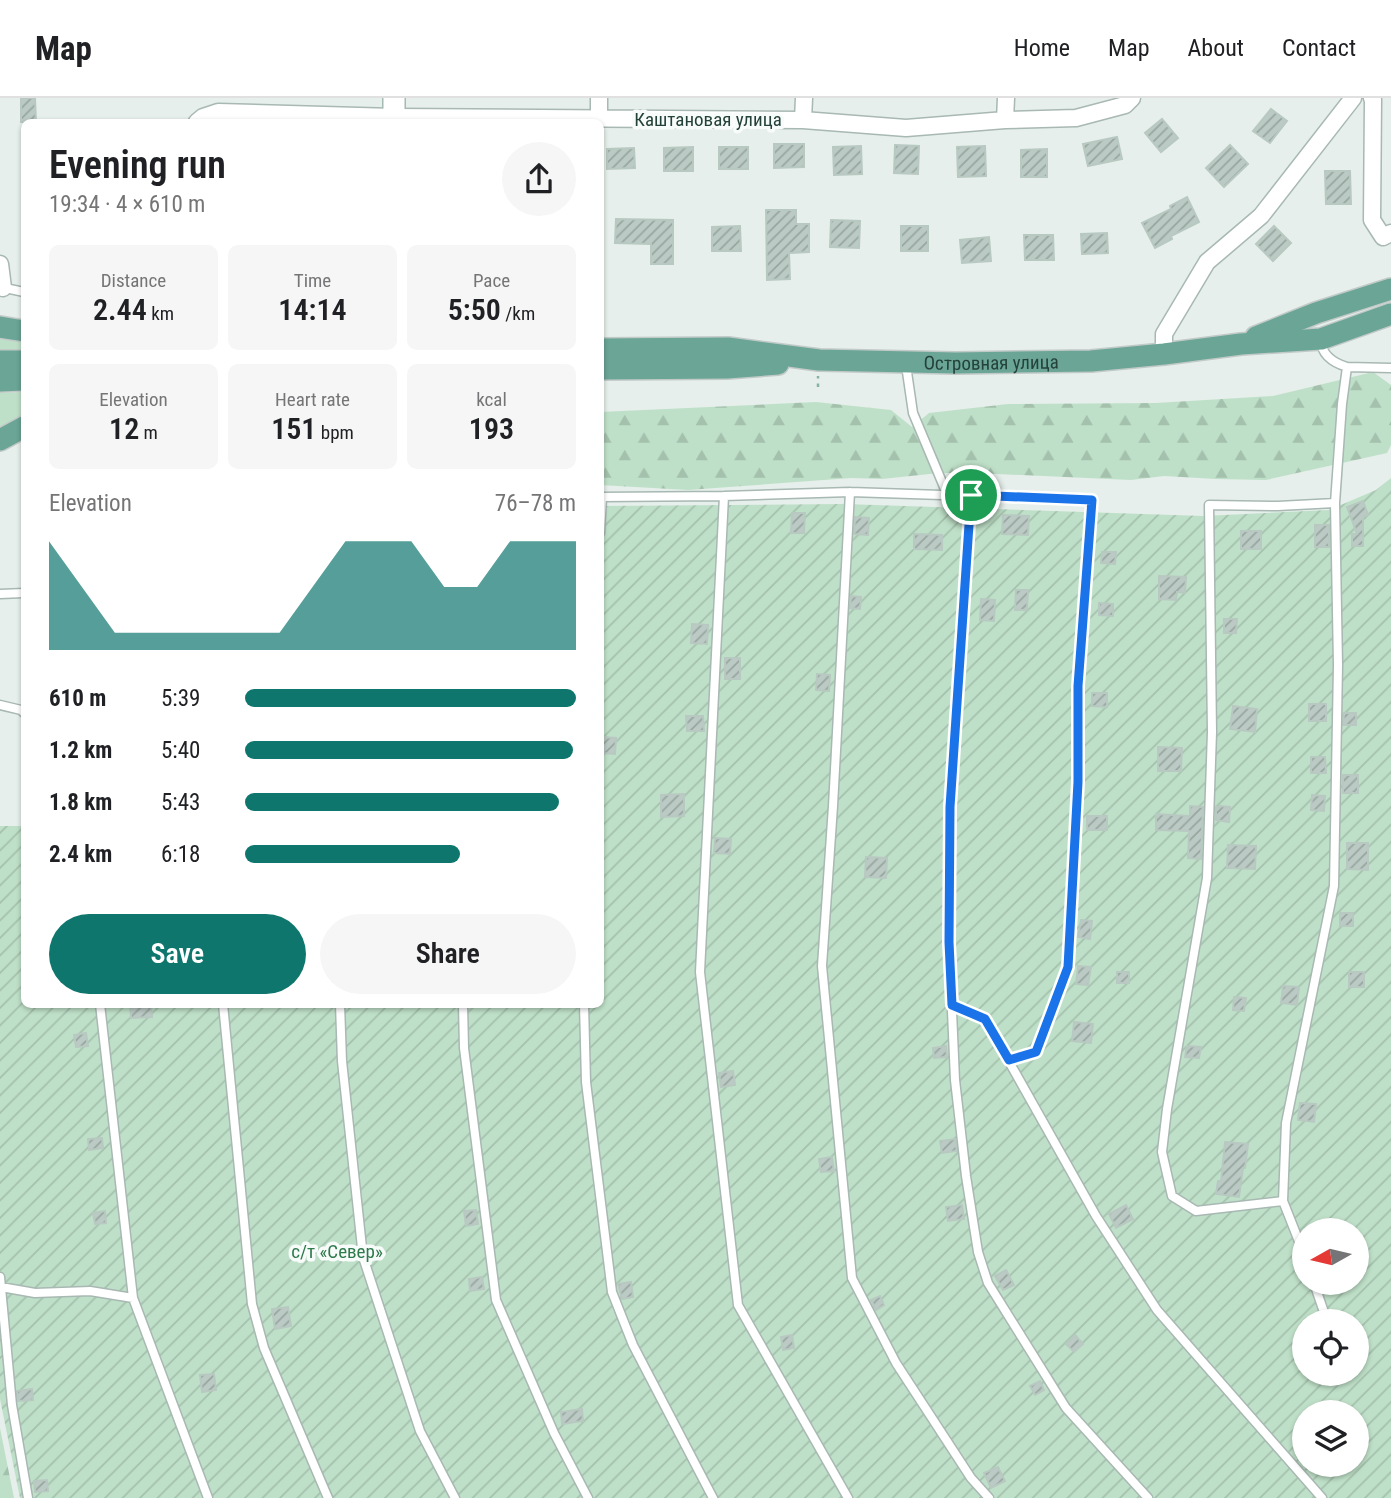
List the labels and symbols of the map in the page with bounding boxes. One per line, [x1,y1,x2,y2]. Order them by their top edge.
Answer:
street label: Каштановая улица [634,108,782,131]
street label: Островная улица [923,350,1059,375]
pin [941,465,1001,525]
north arrow [1292,1218,1368,1295]
park label: с/т «Север» [291,1240,383,1263]

